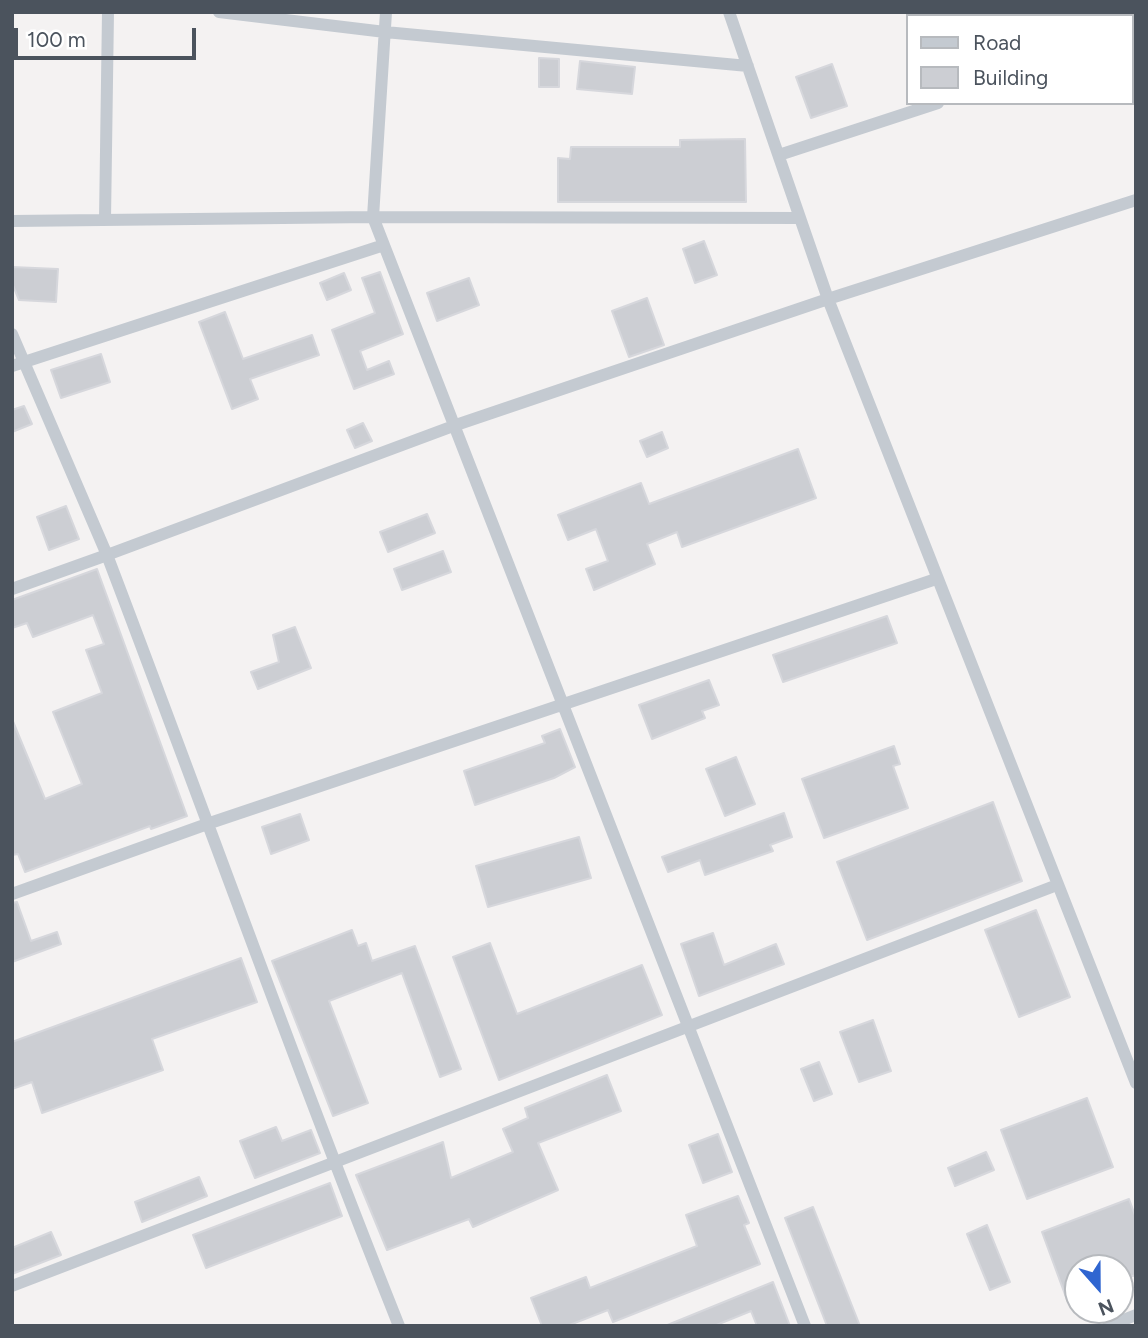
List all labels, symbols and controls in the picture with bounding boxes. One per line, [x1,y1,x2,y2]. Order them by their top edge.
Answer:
scale bar [18,14,200,58]
legend [906,14,1134,105]
text: 100 m [27,27,86,52]
text: Road [973,30,1021,55]
text: Building [973,65,1048,90]
north arrow [1064,1254,1134,1324]
text: N [1095,1294,1117,1321]

